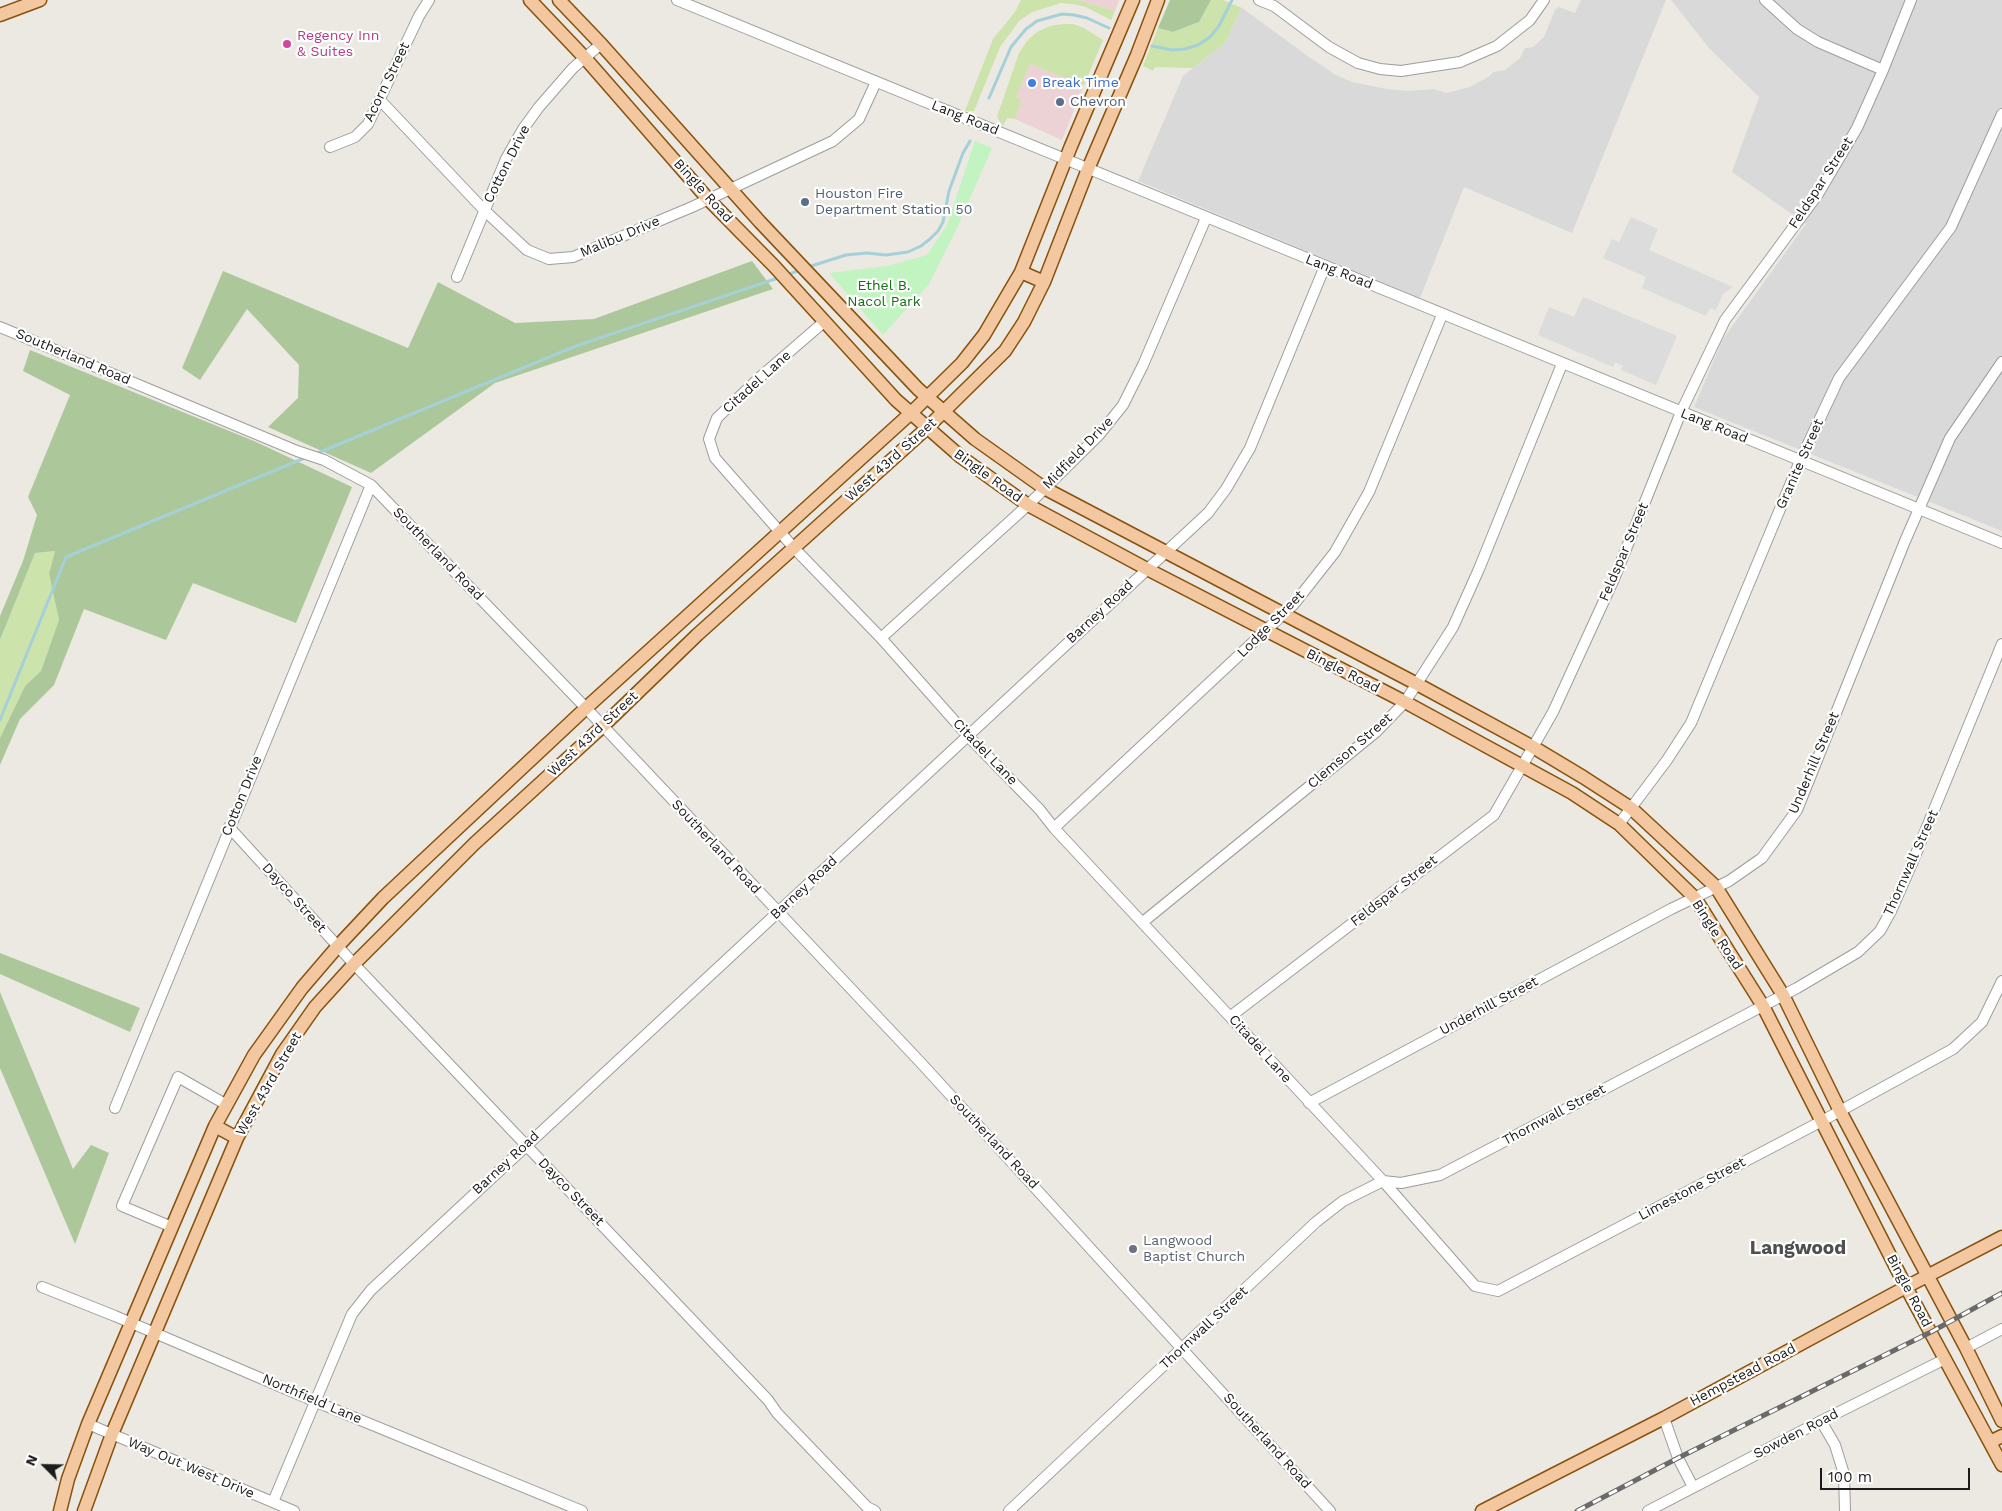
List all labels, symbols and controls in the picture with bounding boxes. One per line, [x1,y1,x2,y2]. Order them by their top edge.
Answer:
place label: Regency Inn & Suites [297,28,379,60]
marker: Regency Inn & Suites [281,38,293,50]
street label: Acorn Street [360,39,414,125]
place label: Break Time [1042,75,1119,91]
marker: Break Time [1026,77,1038,89]
place label: Chevron [1070,94,1126,110]
marker: Chevron [1054,96,1066,108]
street label: Lang Road [929,97,1001,139]
street label: Cotton Drive [480,122,534,206]
street label: Feldspar Street [1785,134,1857,232]
street label: Bingle Road [670,156,736,226]
place label: Houston Fire Department Station 50 [815,186,972,218]
marker: Houston Fire Department Station 50 [799,196,811,208]
street label: Malibu Drive [578,213,662,261]
street label: Lang Road [1303,251,1375,293]
park label: Ethel B. Nacol Park [847,278,921,310]
street label: Southerland Road [13,325,133,389]
street label: Citadel Lane [719,347,795,417]
street label: Lang Road [1678,405,1750,447]
street label: Midfield Drive [1039,413,1117,493]
street label: West 43rd Street [842,415,940,505]
street label: Granite Street [1773,416,1827,512]
street label: Bingle Road [951,446,1025,506]
street label: Feldspar Street [1596,500,1652,604]
street label: Southerland Road [389,504,487,604]
street label: Barney Road [1063,577,1137,647]
street label: Lodge Street [1234,587,1308,661]
street label: Bingle Road [1303,645,1383,697]
street label: West 43rd Street [544,688,642,780]
street label: Clemson Street [1304,710,1396,792]
street label: Underhill Street [1785,710,1843,816]
street label: Citadel Lane [949,715,1021,789]
street label: Cotton Drive [218,753,266,839]
street label: Southerland Road [668,796,764,898]
street label: Thornwall Street [1880,807,1942,919]
street label: Feldspar Street [1347,852,1441,930]
street label: Barney Road [767,853,841,923]
street label: Dayco Street [258,860,330,936]
street label: Bingle Road [1688,897,1746,973]
street label: Underhill Street [1437,973,1541,1039]
street label: Citadel Lane [1225,1011,1295,1087]
street label: West 43rd Street [232,1029,306,1139]
street label: Thornwall Street [1500,1081,1608,1149]
street label: Southerland Road [946,1091,1042,1193]
street label: Barney Road [469,1128,543,1198]
street label: Limestone Street [1636,1154,1748,1224]
street label: Dayco Street [534,1155,608,1229]
place label: Langwood Baptist Church [1143,1233,1245,1266]
district label: Langwood [1750,1237,1846,1259]
marker: Langwood Baptist Church [1127,1243,1139,1255]
street label: Bingle Road [1883,1252,1935,1330]
street label: Thornwall Street [1156,1283,1252,1373]
street label: Hempstead Road [1687,1340,1799,1410]
street label: Northfield Lane [260,1370,364,1428]
street label: Southerland Road [1220,1390,1314,1492]
street label: Sowden Road [1751,1405,1841,1463]
street label: Way Out West Drive [125,1434,257,1502]
north arrow [20,1441,70,1491]
text: N [22,1452,41,1468]
scale bar [1822,1458,1972,1490]
text: 100 m [1828,1468,1872,1486]

